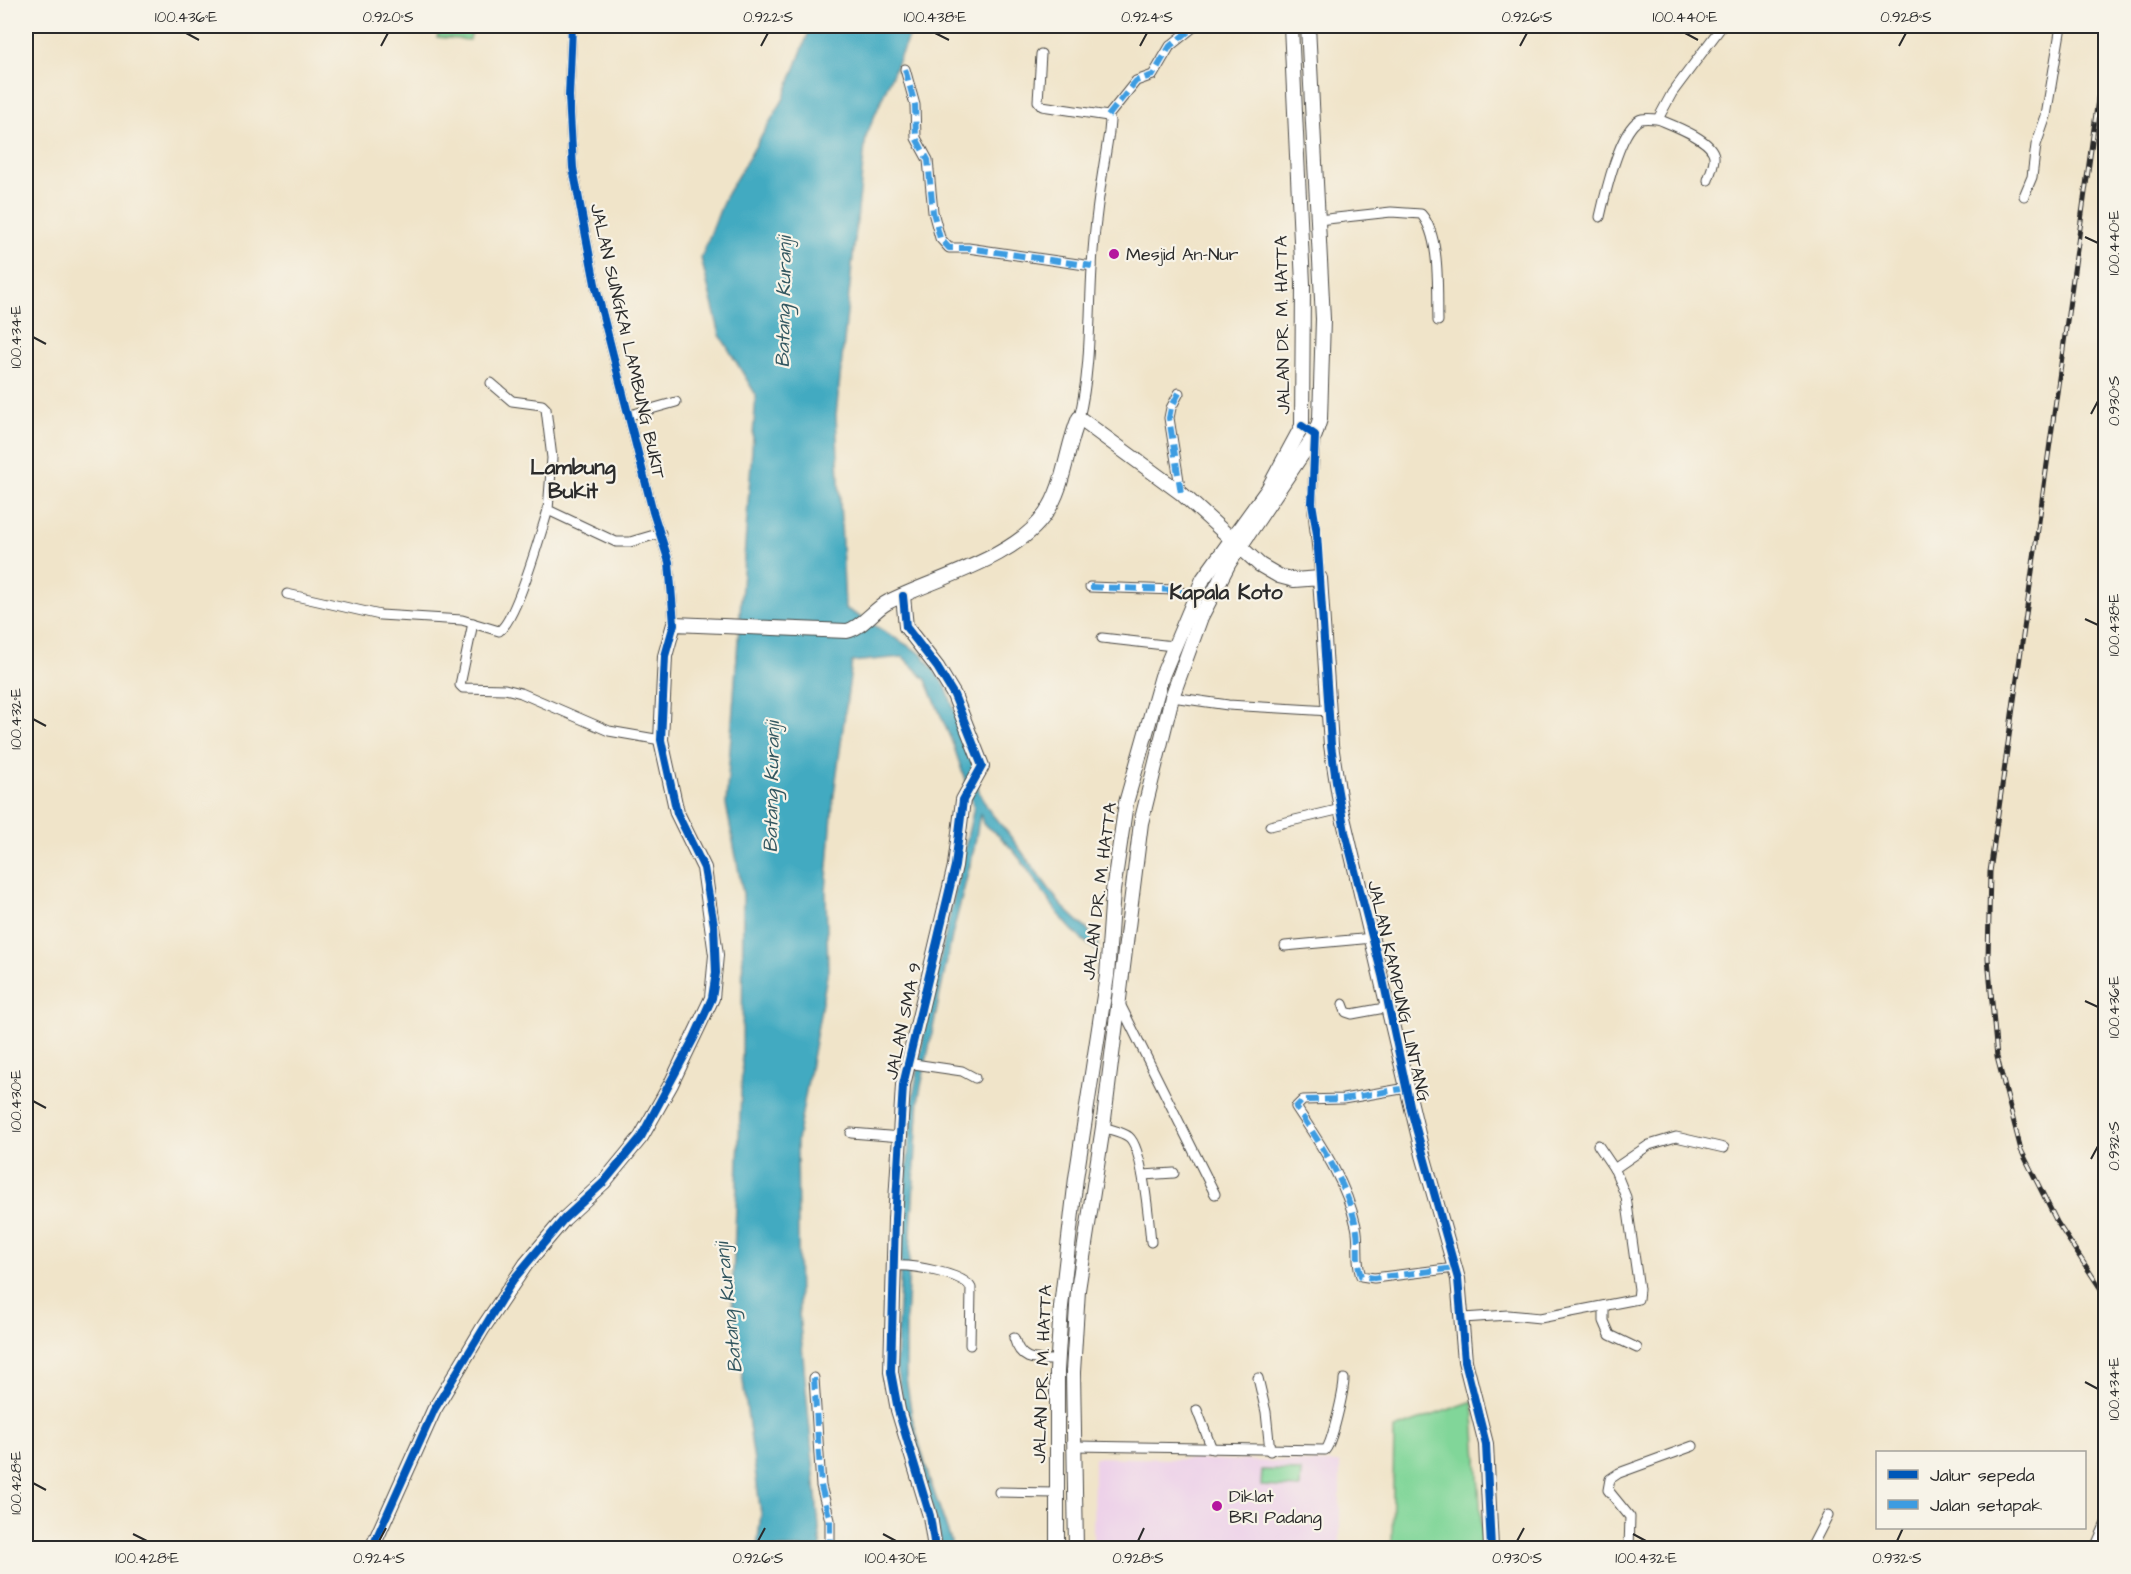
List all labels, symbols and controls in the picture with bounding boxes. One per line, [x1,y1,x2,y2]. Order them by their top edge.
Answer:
text: 100.436°E [155,7,217,28]
text: 0.920°S [362,7,414,28]
text: 0.922°S [743,7,793,28]
text: 100.438°E [904,7,966,28]
text: 0.924°S [1121,7,1173,28]
text: 0.926°S [1501,7,1553,28]
text: 100.440°E [1652,7,1718,28]
text: 0.928°S [1880,7,1932,28]
street label: JALAN SUNGKAI LAMBUNG BUKIT [584,201,672,482]
text: 100.440°E [2104,210,2125,276]
water label: Batang Kuranji [769,233,800,368]
street label: JALAN DR. M. HATTA [1268,235,1297,415]
place label: Mesjid An-Nur [1126,242,1239,267]
marker: Mesjid An-Nur [1107,247,1121,261]
text: 100.434°E [6,305,27,369]
text: 0.930°S [2104,376,2125,426]
district label: Lambung Bukit [530,453,616,506]
district label: Kapala Koto [1170,578,1283,608]
text: 100.438°E [2104,594,2125,656]
text: 100.432°E [6,688,27,750]
water label: Batang Kuranji [757,718,788,853]
street label: JALAN DR. M. HATTA [1076,800,1123,981]
street label: JALAN KAMPUNG LINTANG [1361,878,1436,1105]
street label: JALAN SMA 9 [879,960,928,1082]
text: 100.436°E [2104,976,2125,1038]
text: 100.430°E [6,1070,27,1132]
text: 0.932°S [2104,1121,2125,1171]
water label: Batang Kuranji [708,1238,751,1375]
street label: JALAN DR. M. HATTA [1027,1284,1058,1464]
text: 100.434°E [2104,1357,2125,1421]
text: 100.428°E [6,1451,27,1515]
legend [1876,1451,2086,1529]
text: Jalur sepeda [1930,1463,2035,1488]
place label: Diklat BRI Padang [1229,1484,1322,1531]
text: Jalan setapak [1930,1493,2042,1518]
marker: Diklat BRI Padang [1210,1499,1224,1513]
text: 100.428°E [115,1548,179,1569]
text: 0.924°S [353,1548,405,1569]
text: 0.926°S [732,1548,784,1569]
text: 100.430°E [865,1548,927,1569]
text: 0.928°S [1112,1548,1164,1569]
text: 0.930°S [1492,1548,1542,1569]
text: 100.432°E [1615,1548,1677,1569]
text: 0.932°S [1872,1548,1922,1569]

